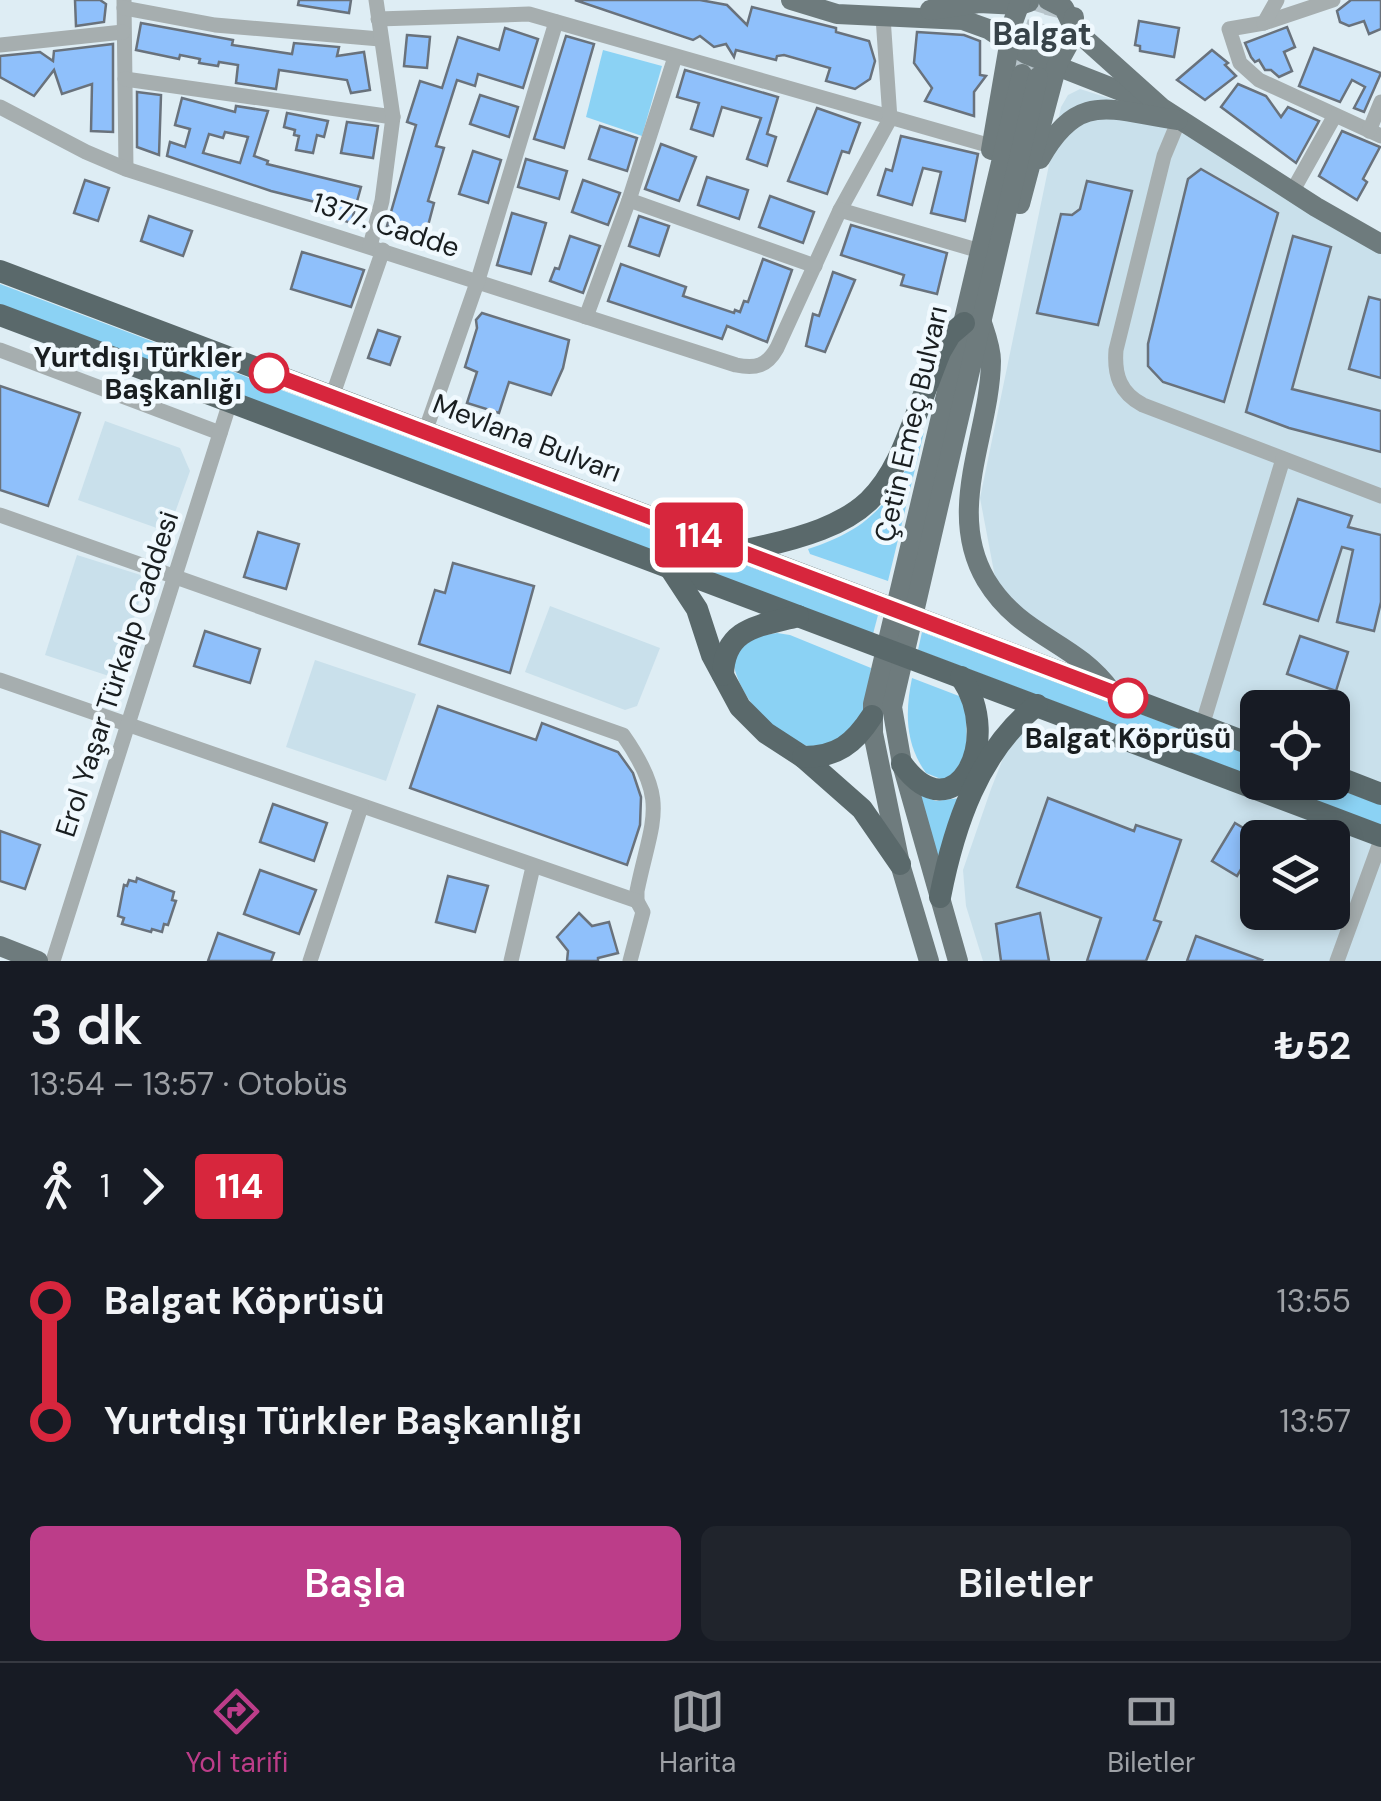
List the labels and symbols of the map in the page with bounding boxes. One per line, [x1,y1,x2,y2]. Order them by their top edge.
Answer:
district label: Balgat [992,13,1092,55]
street label: 1377. Cadde [308,184,464,266]
street label: Çetin Emeç Bulvarı [866,302,956,546]
place label: Yurtdışı Türkler Başkanlığı [34,339,242,408]
marker: Yurtdışı Türkler Başkanlığı [250,354,288,392]
street label: Mevlana Bulvarı [428,385,626,491]
line badge: 114 [642,502,756,568]
street label: Erol Yaşar Türkalp Caddesi [47,506,187,842]
marker: Balgat Köprüsü [1109,679,1147,717]
place label: Balgat Köprüsü [1025,720,1231,757]

